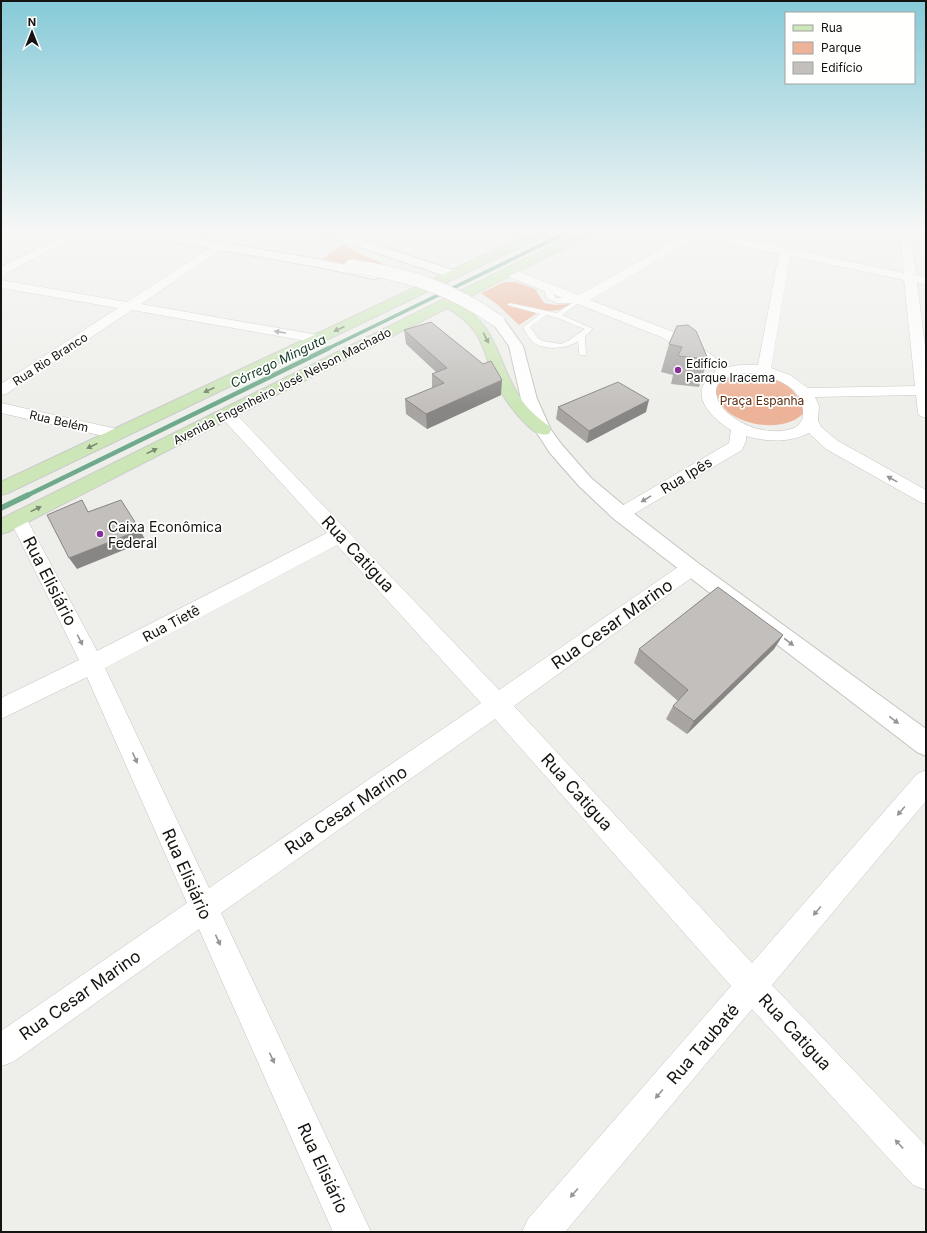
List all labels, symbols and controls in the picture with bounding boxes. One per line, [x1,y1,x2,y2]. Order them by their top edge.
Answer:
north arrow [12,12,52,52]
legend [785,12,915,84]
text: N [28,15,36,29]
text: Rua [821,20,843,35]
text: Parque [821,40,861,55]
text: Edifício [821,60,863,75]
street label: Avenida Engenheiro José Nelson Machado [171,324,393,448]
one-way arrow [334,326,345,332]
street label: Rua Rio Branco [10,329,90,389]
one-way arrow [274,329,286,335]
water label: Córrego Minguta [228,331,328,391]
one-way arrow [482,332,489,344]
place label: Edifício Parque Iracema [686,356,775,385]
marker: Edifício Parque Iracema [673,365,683,375]
one-way arrow [203,387,215,393]
park label: Praça Espanha [720,393,804,408]
street label: Rua Belém [28,407,90,435]
one-way arrow [86,443,97,449]
one-way arrow [147,448,158,455]
street label: Rua Ipês [657,453,715,497]
one-way arrow [886,476,898,483]
one-way arrow [640,496,652,503]
one-way arrow [30,506,42,512]
street label: Rua Catigua [318,512,398,596]
place label: Caixa Econômica Federal [108,518,222,551]
marker: Caixa Econômica Federal [95,529,105,539]
street label: Rua Elisiário [19,533,81,629]
street label: Rua Cesar Marino [548,575,676,673]
street label: Rua Tietê [140,601,202,645]
one-way arrow [77,635,83,646]
one-way arrow [784,638,795,646]
one-way arrow [888,716,899,724]
street label: Rua Catigua [537,749,617,835]
one-way arrow [132,753,138,764]
street label: Rua Cesar Marino [281,762,411,858]
one-way arrow [896,806,905,817]
street label: Rua Elisiário [158,825,216,923]
one-way arrow [812,905,821,916]
one-way arrow [215,935,221,946]
street label: Rua Cesar Marino [16,946,144,1044]
street label: Rua Catigua [755,990,835,1074]
street label: Rua Taubaté [663,1000,743,1088]
one-way arrow [269,1053,275,1064]
one-way arrow [655,1089,664,1100]
street label: Rua Elisiário [293,1120,353,1216]
one-way arrow [895,1139,904,1149]
one-way arrow [570,1188,579,1198]

